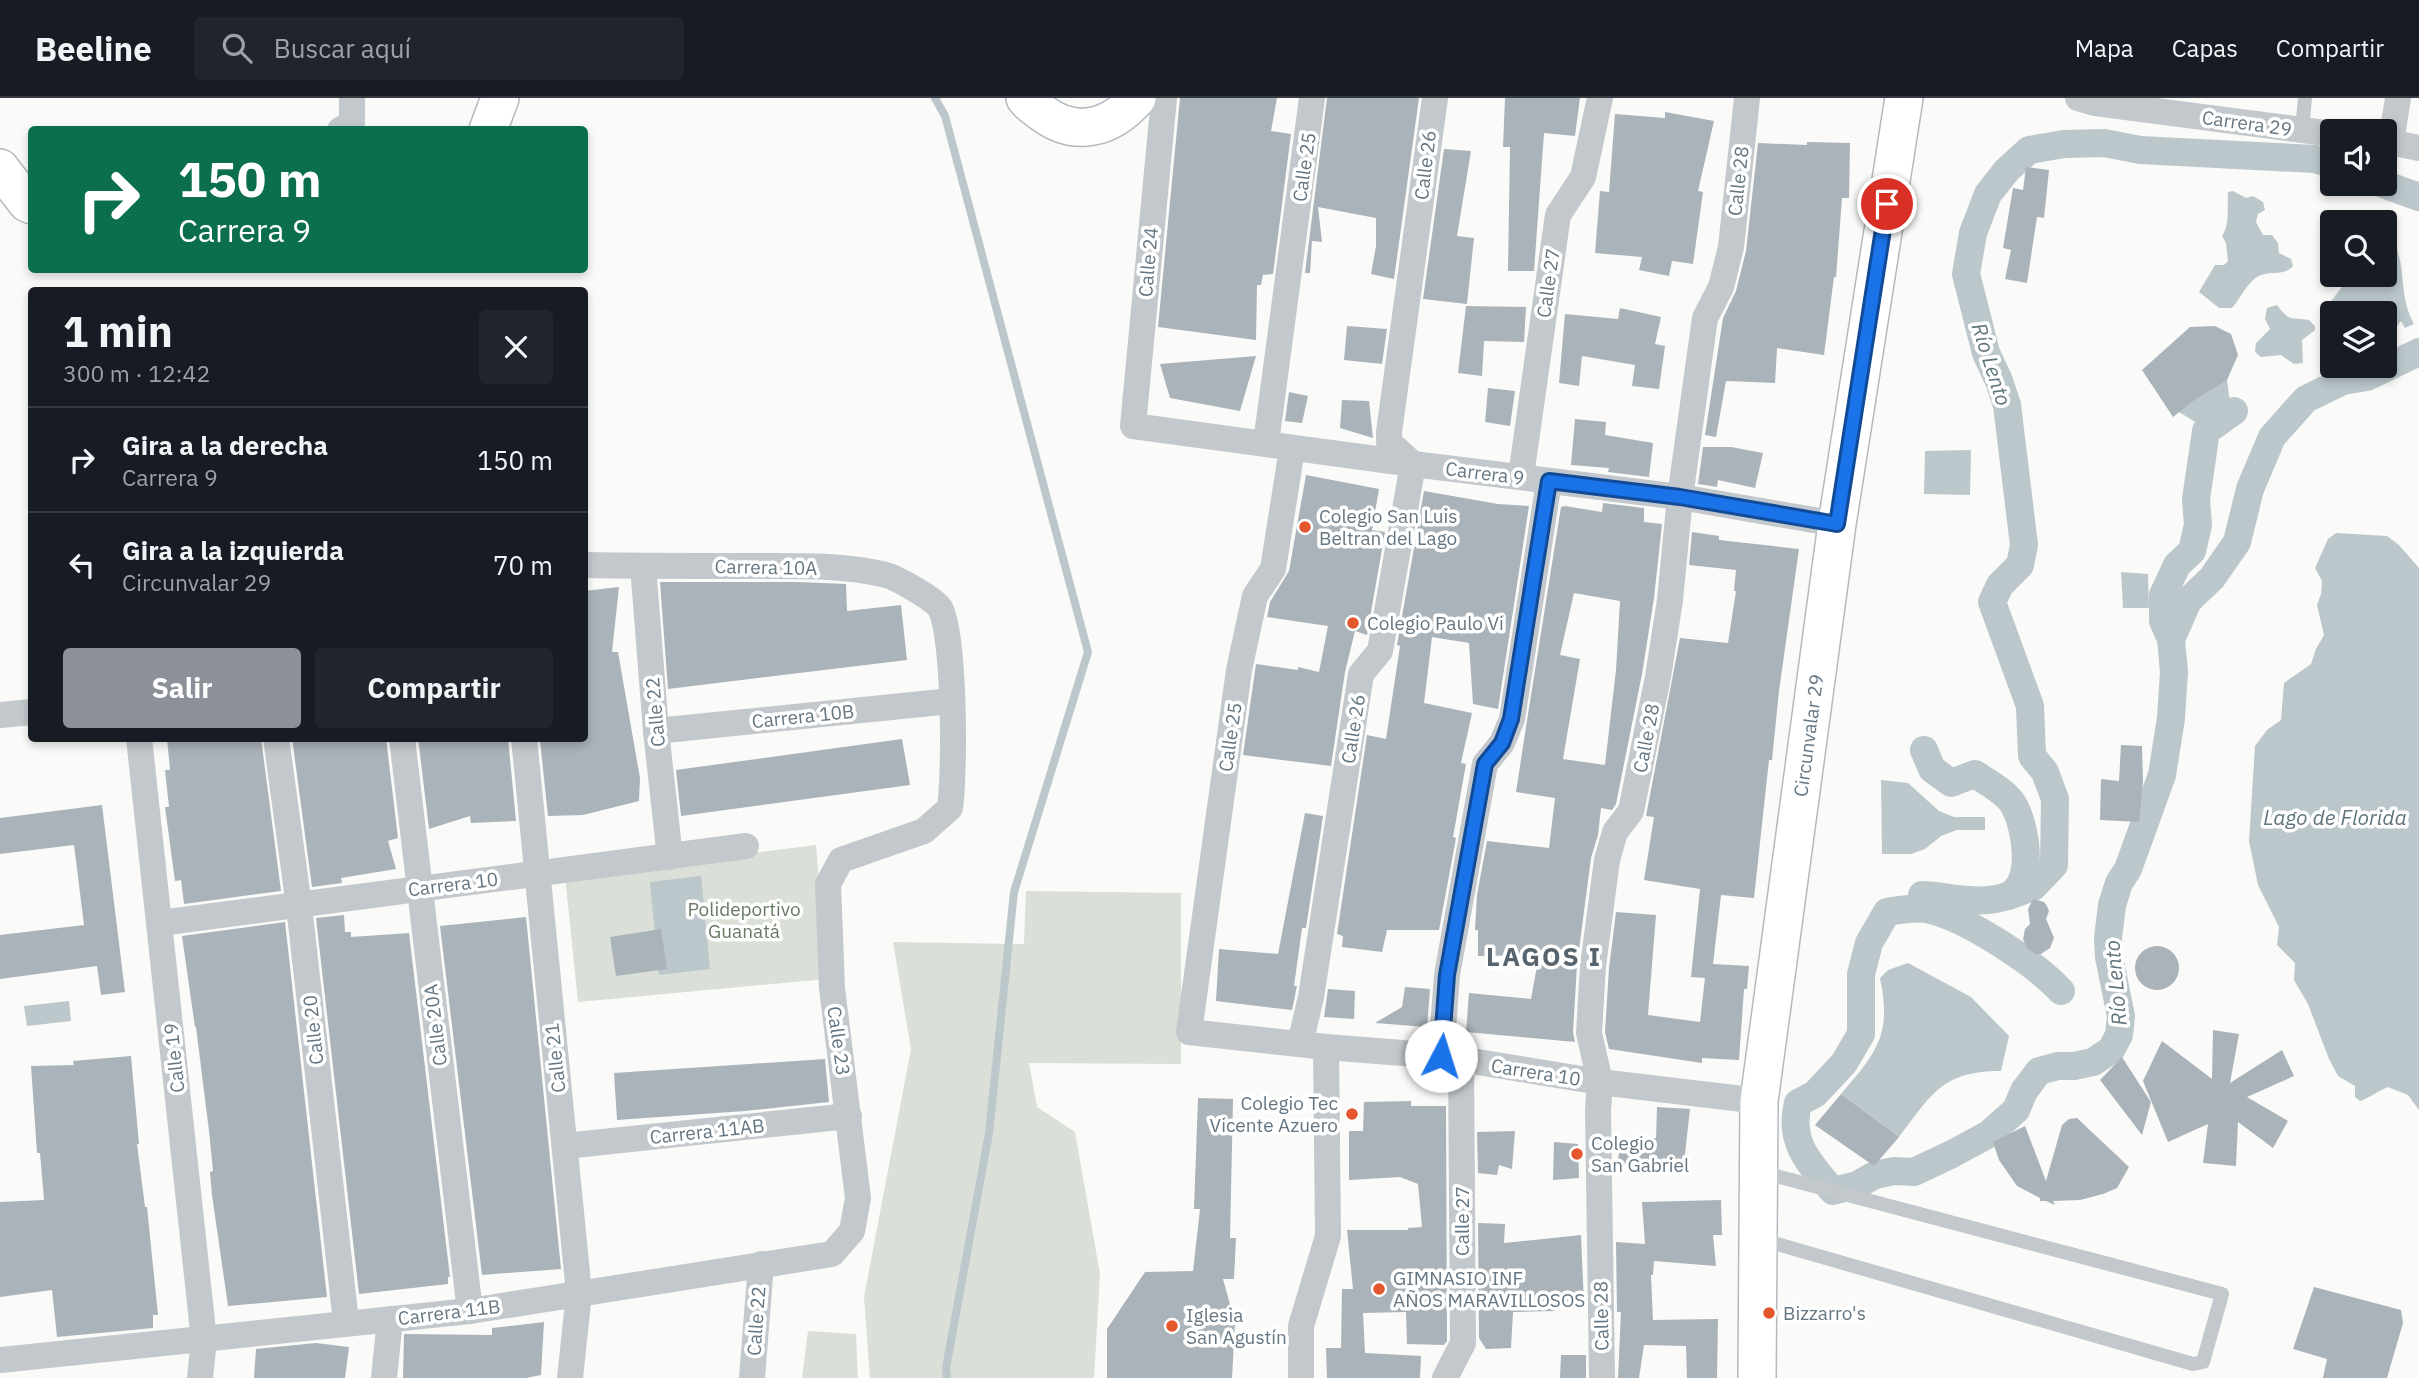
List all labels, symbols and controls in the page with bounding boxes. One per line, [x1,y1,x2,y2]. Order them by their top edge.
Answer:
search box [194,17,684,80]
text: Beeline [35,27,152,70]
icon: search [218,29,256,67]
text: Buscar aquí [274,31,411,65]
text: Mapa [2075,32,2134,64]
text: Capas [2172,32,2238,64]
text: Compartir [2276,32,2384,64]
street label: Carrera 29 [2200,105,2294,141]
map controls [2320,119,2397,378]
button: sound [2320,119,2397,196]
street label: Calle 26 [1409,129,1441,201]
street label: Calle 25 [1287,131,1321,203]
street label: Calle 28 [1722,145,1754,217]
text: 150 m [178,147,322,210]
icon: right [63,154,154,245]
pin [1857,174,1917,234]
icon: arrive [1868,185,1906,223]
text: Carrera 9 [178,209,311,251]
button: search [2320,210,2397,287]
street label: Calle 24 [1133,226,1163,298]
street label: Calle 27 [1531,247,1565,319]
button: layers [2320,301,2397,378]
text: 1 min [63,304,173,359]
button: close [479,310,553,384]
water label: Río Lento [1965,319,2019,409]
text: 300 m · 12:42 [63,358,210,388]
text: Gira a la derecha [122,428,328,462]
icon: right [63,441,101,479]
text: 150 m [477,443,553,477]
street label: Carrera 9 [1444,456,1526,490]
text: Carrera 9 [122,462,218,492]
place label: Colegio San Luis Beltran del Lago [1319,504,1458,550]
marker: Colegio San Luis Beltran del Lago [1297,519,1313,535]
text: Gira a la izquierda [122,533,344,567]
icon: left [63,546,101,584]
text: 70 m [493,548,553,582]
street label: Carrera 10A [714,554,818,580]
text: Circunvalar 29 [122,567,271,597]
place label: Colegio Paulo Vi [1367,611,1504,635]
marker: Colegio Paulo Vi [1345,615,1361,631]
button: Salir [63,648,301,728]
button: Compartir [315,648,553,728]
street label: Circunvalar 29 [1788,673,1829,798]
street label: Calle 22 [640,676,670,748]
street label: Calle 26 [1336,693,1370,765]
street label: Carrera 10B [751,699,855,733]
street label: Calle 25 [1213,701,1247,773]
street label: Calle 28 [1628,701,1664,775]
water label: Lago de Florida [2263,803,2407,831]
street label: Carrera 10 [407,867,499,901]
park label: Polideportivo Guanatá [687,897,801,943]
district label: LAGOS I [1486,939,1602,973]
water label: Río Lento [2097,939,2133,1027]
street label: Calle 20A [418,983,452,1067]
street label: Calle 20 [297,994,329,1066]
street label: Calle 23 [822,1005,856,1077]
position arrow [1404,1019,1478,1093]
street label: Calle 19 [158,1022,190,1094]
street label: Calle 21 [539,1022,571,1094]
street label: Carrera 10 [1489,1053,1583,1091]
place label: Colegio Tec Vicente Azuero [1210,1091,1338,1137]
marker: Colegio Tec Vicente Azuero [1344,1106,1360,1122]
street label: Carrera 11AB [648,1113,766,1149]
place label: Colegio San Gabriel [1591,1131,1689,1177]
marker: Colegio San Gabriel [1569,1146,1585,1162]
street label: Calle 27 [1450,1186,1474,1256]
place label: GIMNASIO INF AÑOS MARAVILLOSOS [1393,1266,1585,1312]
marker: GIMNASIO INF AÑOS MARAVILLOSOS [1371,1281,1387,1297]
street label: Calle 28 [1588,1281,1614,1351]
street label: Calle 22 [742,1285,770,1357]
street label: Carrera 11B [396,1294,502,1330]
place label: Bizzarro's [1783,1301,1866,1325]
place label: Iglesia San Agustín [1186,1303,1287,1349]
marker: Bizzarro's [1761,1305,1777,1321]
marker: Iglesia San Agustín [1164,1318,1180,1334]

